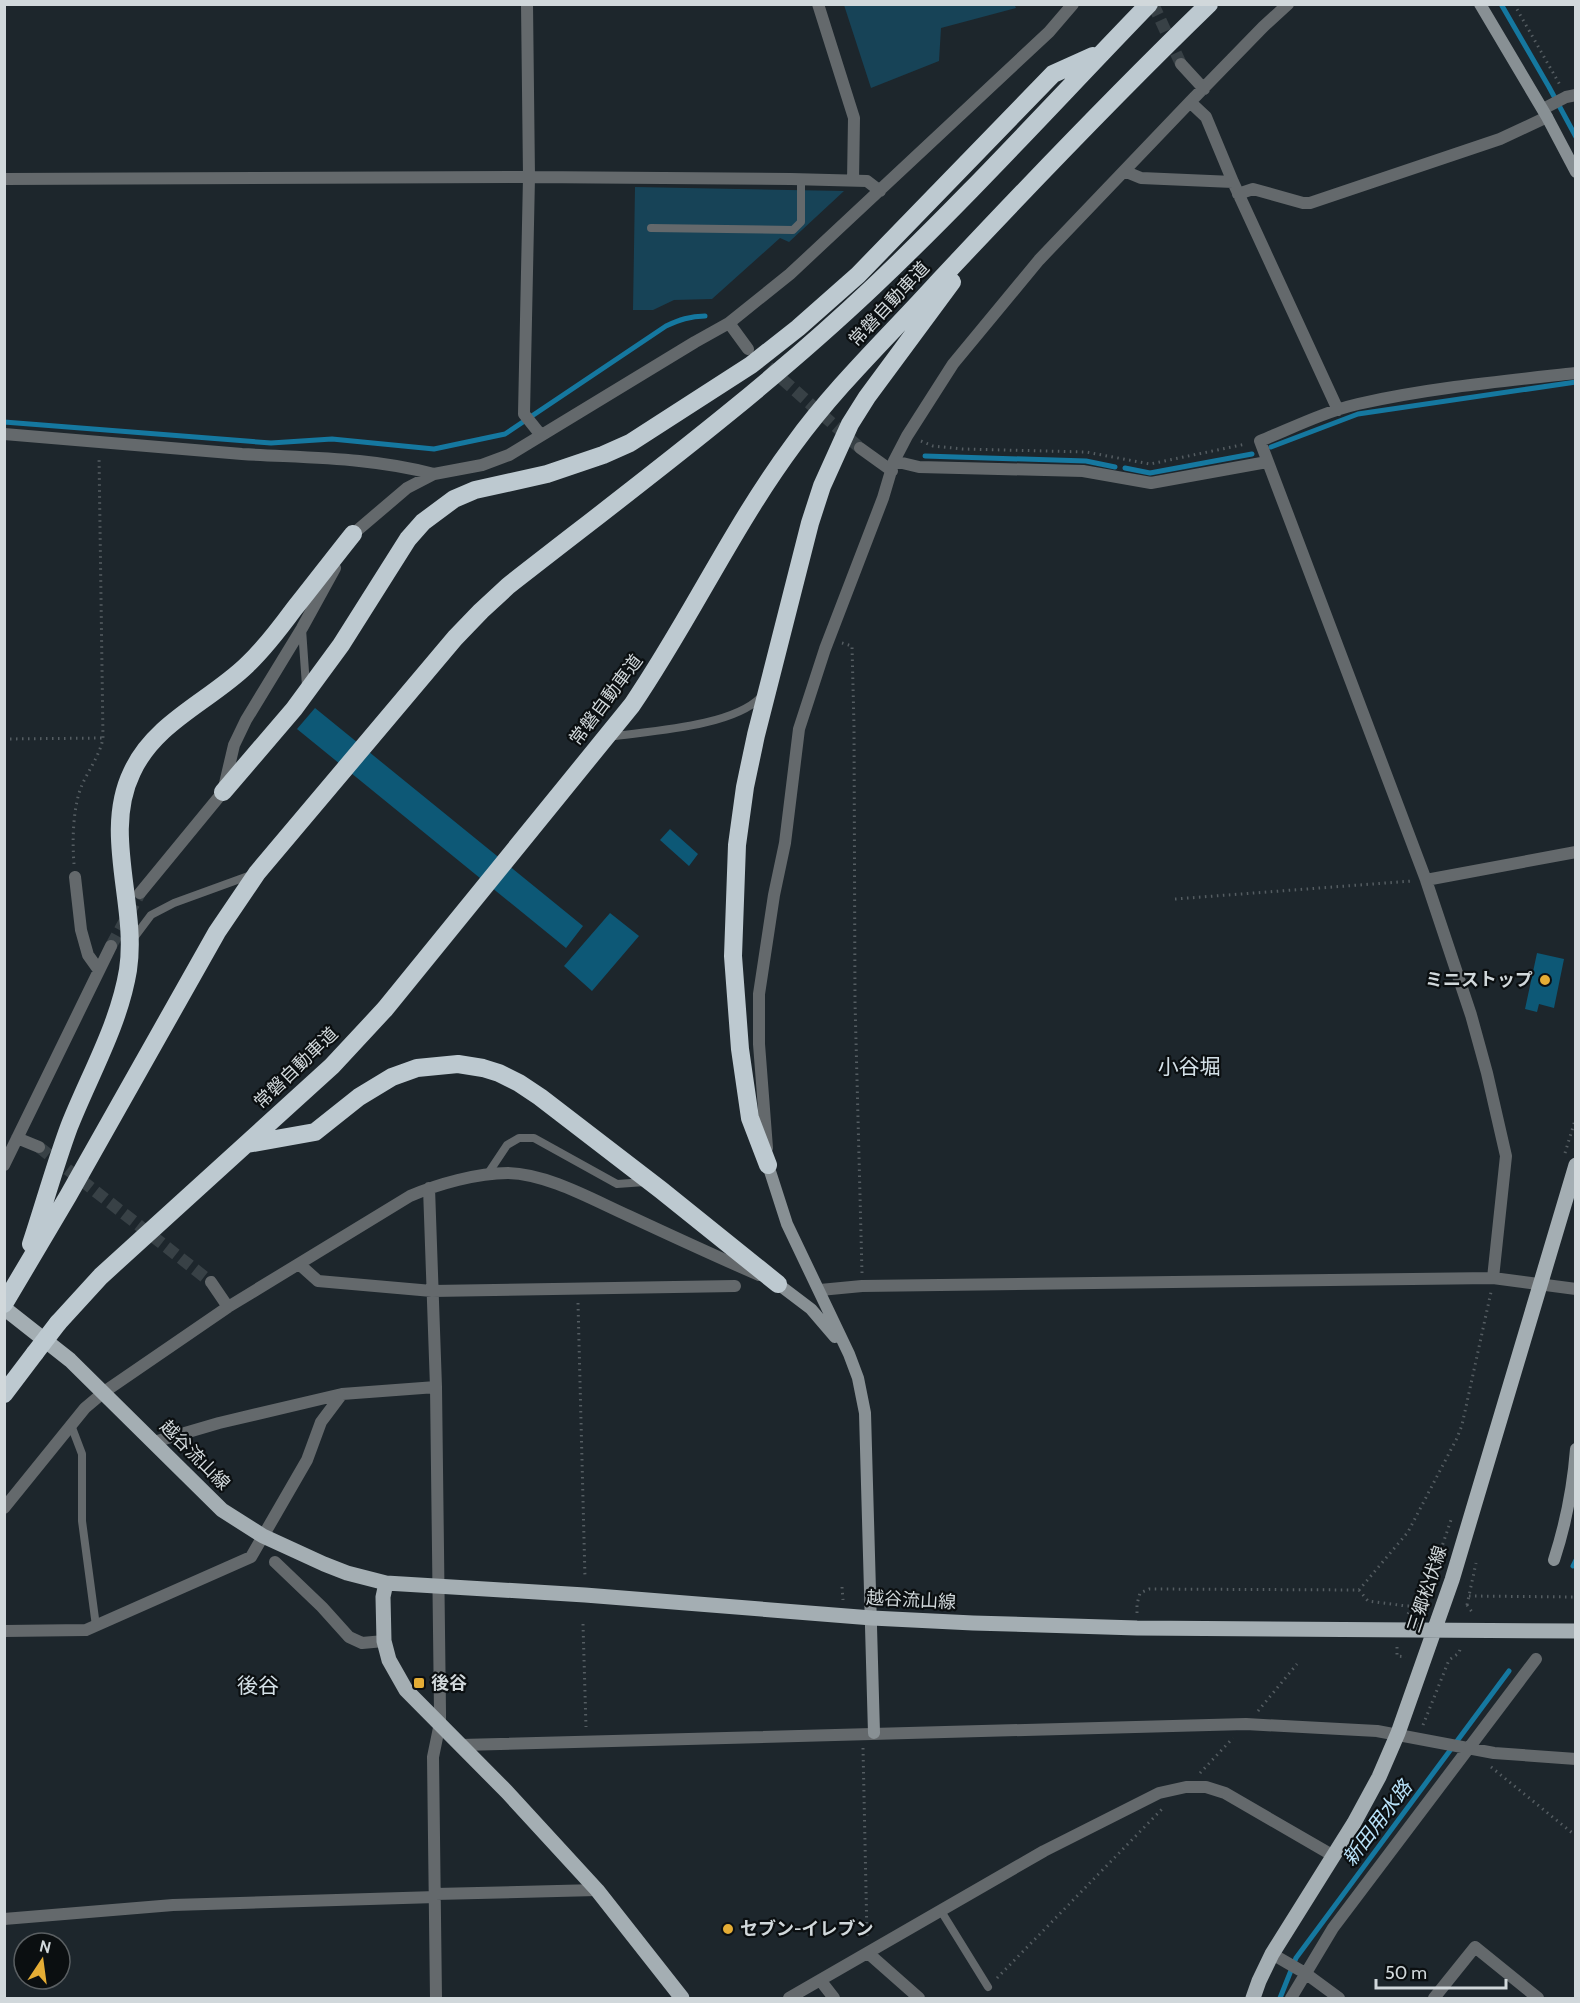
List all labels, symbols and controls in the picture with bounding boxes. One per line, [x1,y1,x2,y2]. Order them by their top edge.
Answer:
street label: 常磐自動車道 [844,257,934,351]
street label: 常磐自動車道 [565,650,647,750]
place label: ミニストップ [1425,969,1533,991]
marker: ミニストップ [1538,973,1552,987]
street label: 常磐自動車道 [250,1023,342,1113]
district label: 小谷堀 [1158,1054,1221,1079]
street label: 越谷流山線 [155,1415,235,1495]
street label: 三郷松伏線 [1403,1543,1451,1635]
street label: 越谷流山線 [865,1587,957,1613]
place label: 後谷 [431,1672,467,1694]
district label: 後谷 [237,1673,279,1698]
marker: 後谷 [412,1676,426,1690]
water label: 新田用水路 [1337,1774,1418,1870]
place label: セブン-イレブン [740,1918,874,1940]
marker: セブン-イレブン [721,1922,735,1936]
north arrow [12,1931,72,1991]
text: N [38,1936,53,1957]
scale bar [1376,1952,1506,1990]
text: 50 m [1385,1962,1427,1984]

